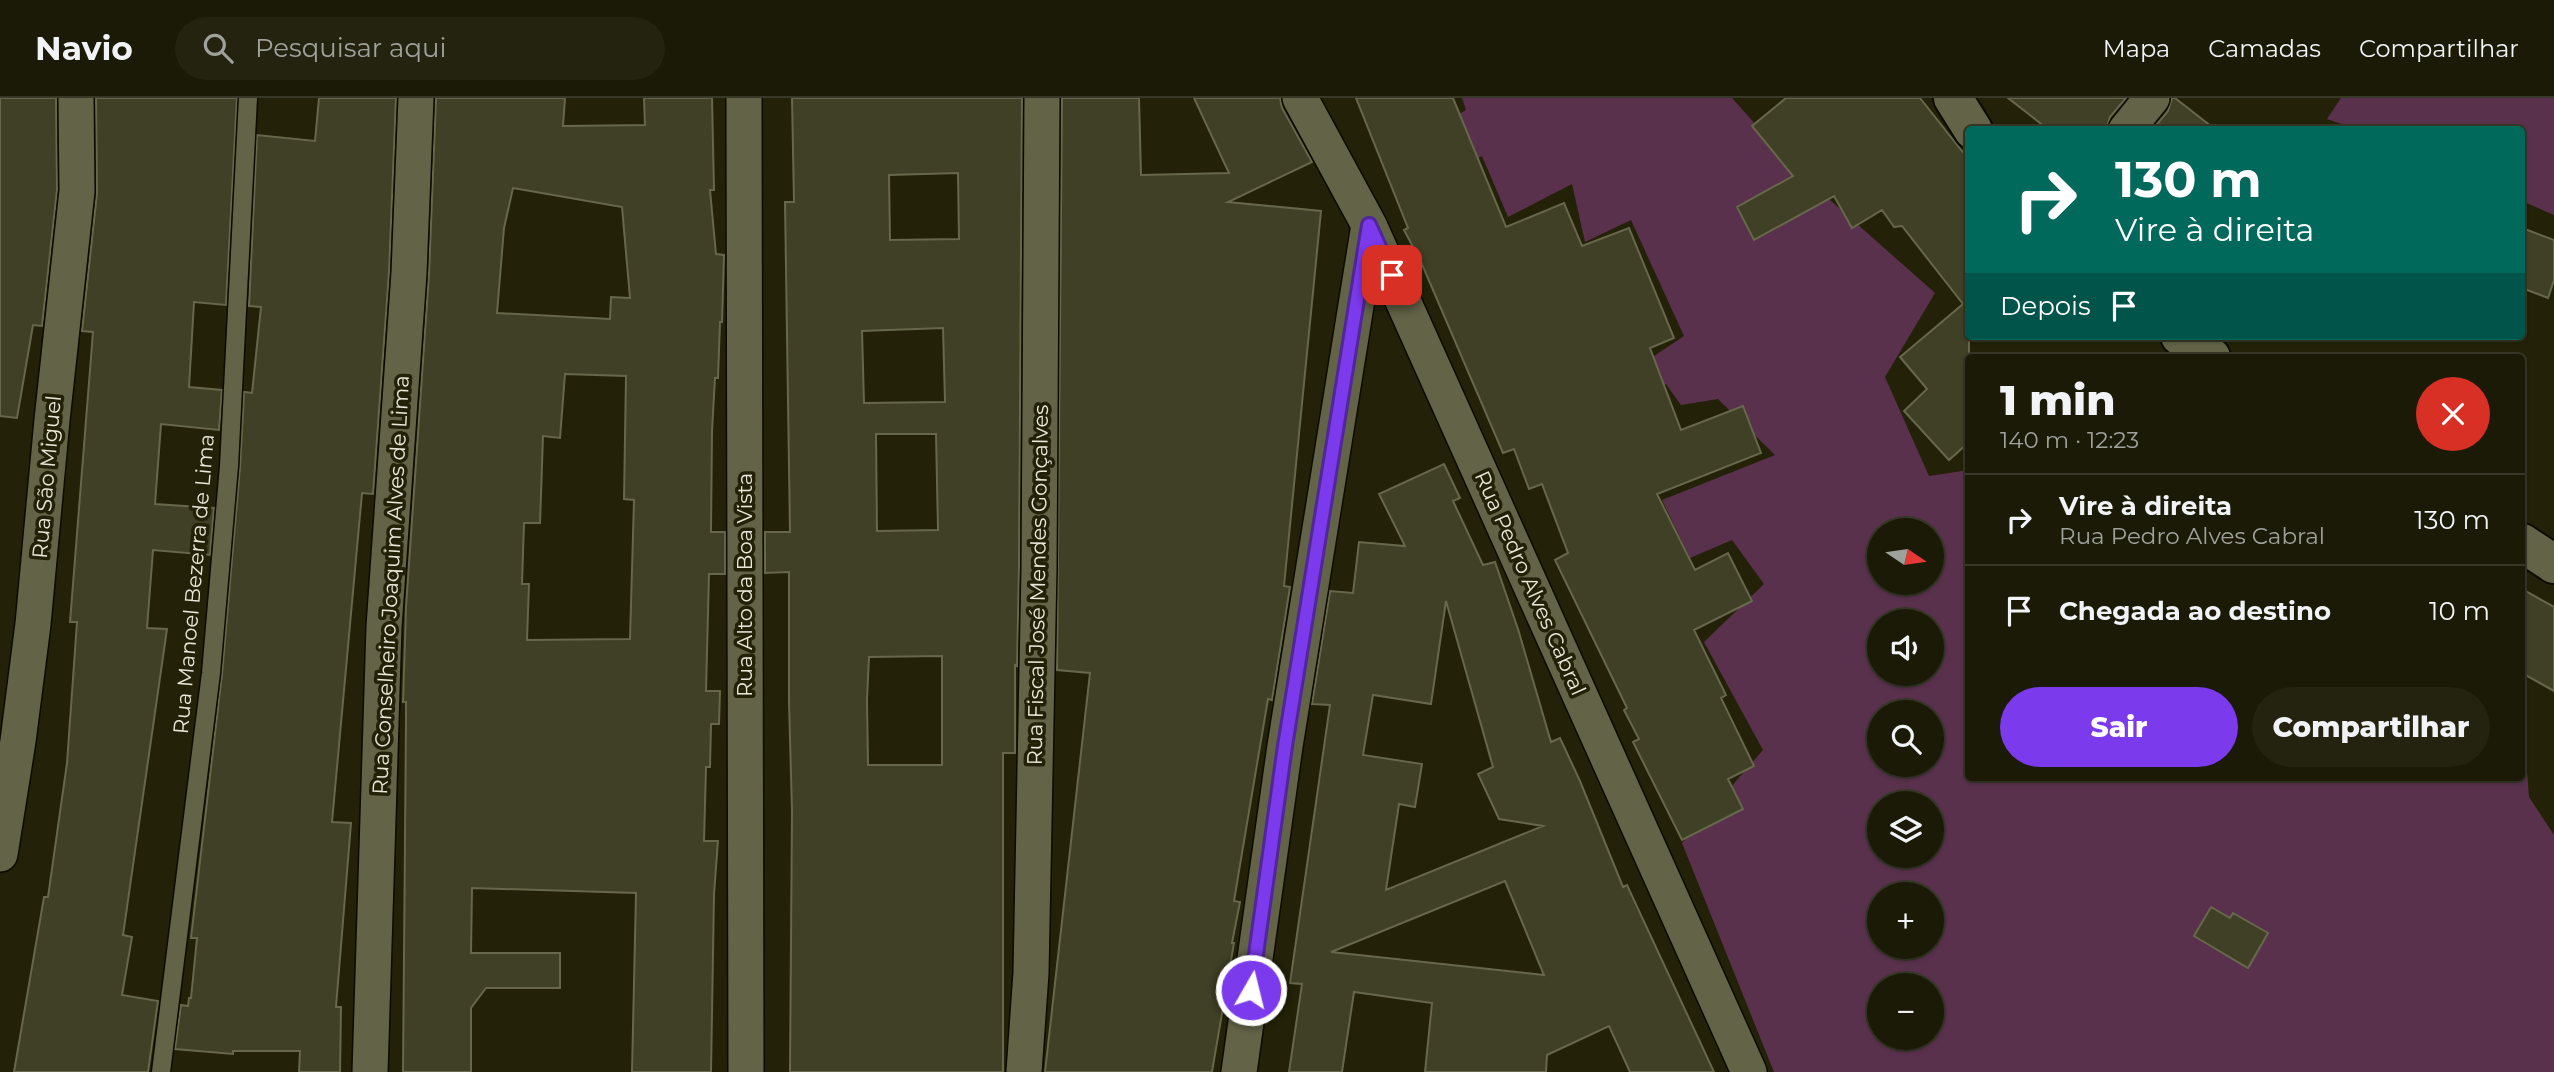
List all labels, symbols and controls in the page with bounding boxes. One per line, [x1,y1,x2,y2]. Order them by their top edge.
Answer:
search box [175,17,665,80]
text: Navio [35,28,133,68]
icon: search [199,29,237,67]
text: Pesquisar aqui [255,32,447,64]
text: Mapa [2103,34,2170,63]
text: Camadas [2208,34,2321,63]
text: Compartilhar [2359,34,2519,63]
text: 130 m [2115,150,2262,209]
icon: right [2000,154,2091,245]
text: Vire à direita [2115,210,2314,249]
pin [1362,245,1422,305]
icon: arrive [1373,256,1411,294]
icon: arrive [2105,287,2143,325]
text: Depois [2000,290,2091,322]
text: 1 min [2000,374,2116,426]
street label: Rua Conselheiro Joaquim Alves de Lima [367,375,414,795]
button: close [2416,377,2490,451]
street label: Rua São Miguel [27,394,66,560]
street label: Rua Fiscal José Mendes Gonçalves [1022,404,1053,766]
text: 140 m · 12:23 [2000,426,2139,454]
street label: Rua Manoel Bezerra de Lima [168,433,219,735]
street label: Rua Pedro Alves Cabral [1470,467,1591,699]
street label: Rua Alto da Boa Vista [732,473,757,697]
text: Vire à direita [2059,490,2232,522]
icon: right [2000,501,2038,539]
text: 130 m [2414,504,2490,536]
north arrow [1867,518,1944,595]
map controls [1867,518,1944,1050]
text: Rua Pedro Alves Cabral [2059,522,2325,550]
icon: arrive [2000,592,2038,630]
text: Chegada ao destino [2059,595,2331,627]
text: 10 m [2429,595,2490,627]
button: sound [1867,609,1944,686]
button: Sair [2000,687,2238,767]
button: Compartilhar [2252,687,2490,767]
button: search [1867,700,1944,777]
button: layers [1867,791,1944,868]
button: + [1867,882,1944,959]
position arrow [1214,953,1288,1027]
button: − [1867,973,1944,1050]

